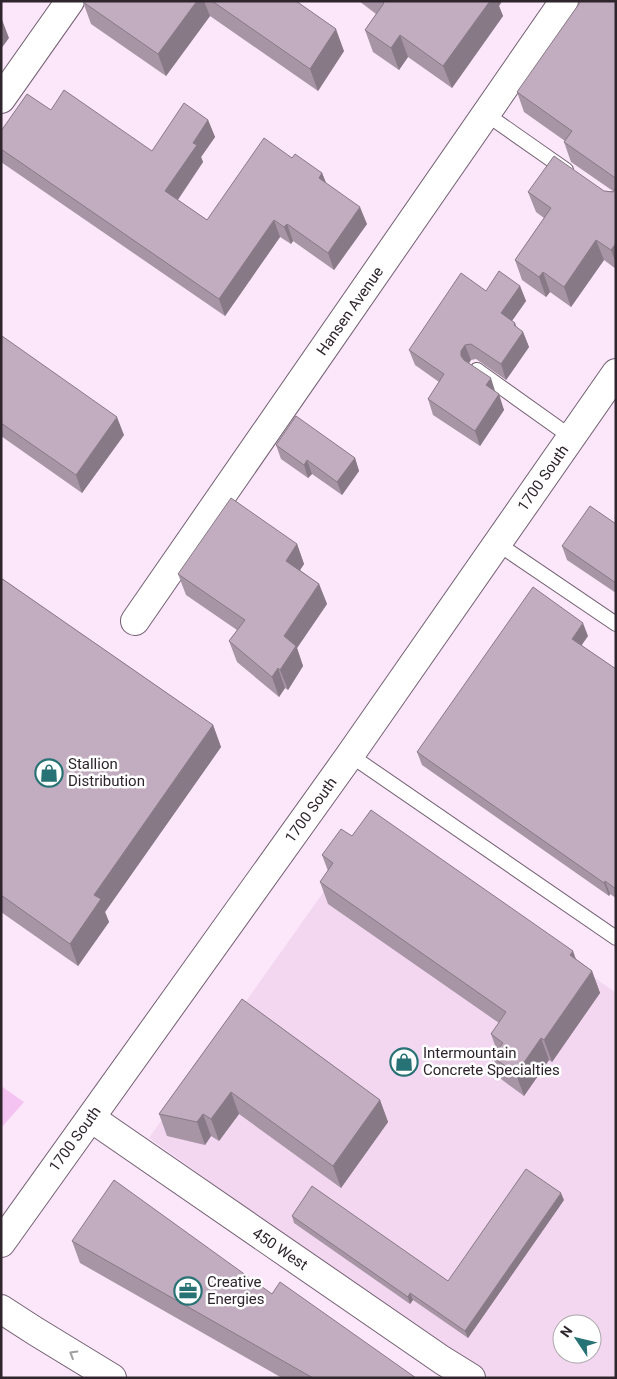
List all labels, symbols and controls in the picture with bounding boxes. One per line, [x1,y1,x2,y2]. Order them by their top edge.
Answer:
street label: Hansen Avenue [313,263,387,359]
street label: 1700 South [514,442,572,514]
place label: Stallion Distribution [68,755,145,790]
shop icon: Stallion Distribution [34,758,64,788]
street label: 1700 South [281,774,341,846]
place label: Intermountain Concrete Specialties [423,1044,560,1079]
shop icon: Intermountain Concrete Specialties [389,1047,419,1077]
street label: 1700 South [45,1103,105,1175]
street label: 450 West [249,1224,311,1274]
place label: Creative Energies [207,1273,264,1308]
office icon: Creative Energies [173,1276,203,1306]
north arrow [552,1314,602,1364]
text: N [557,1323,576,1340]
one-way arrow [70,1351,79,1361]

